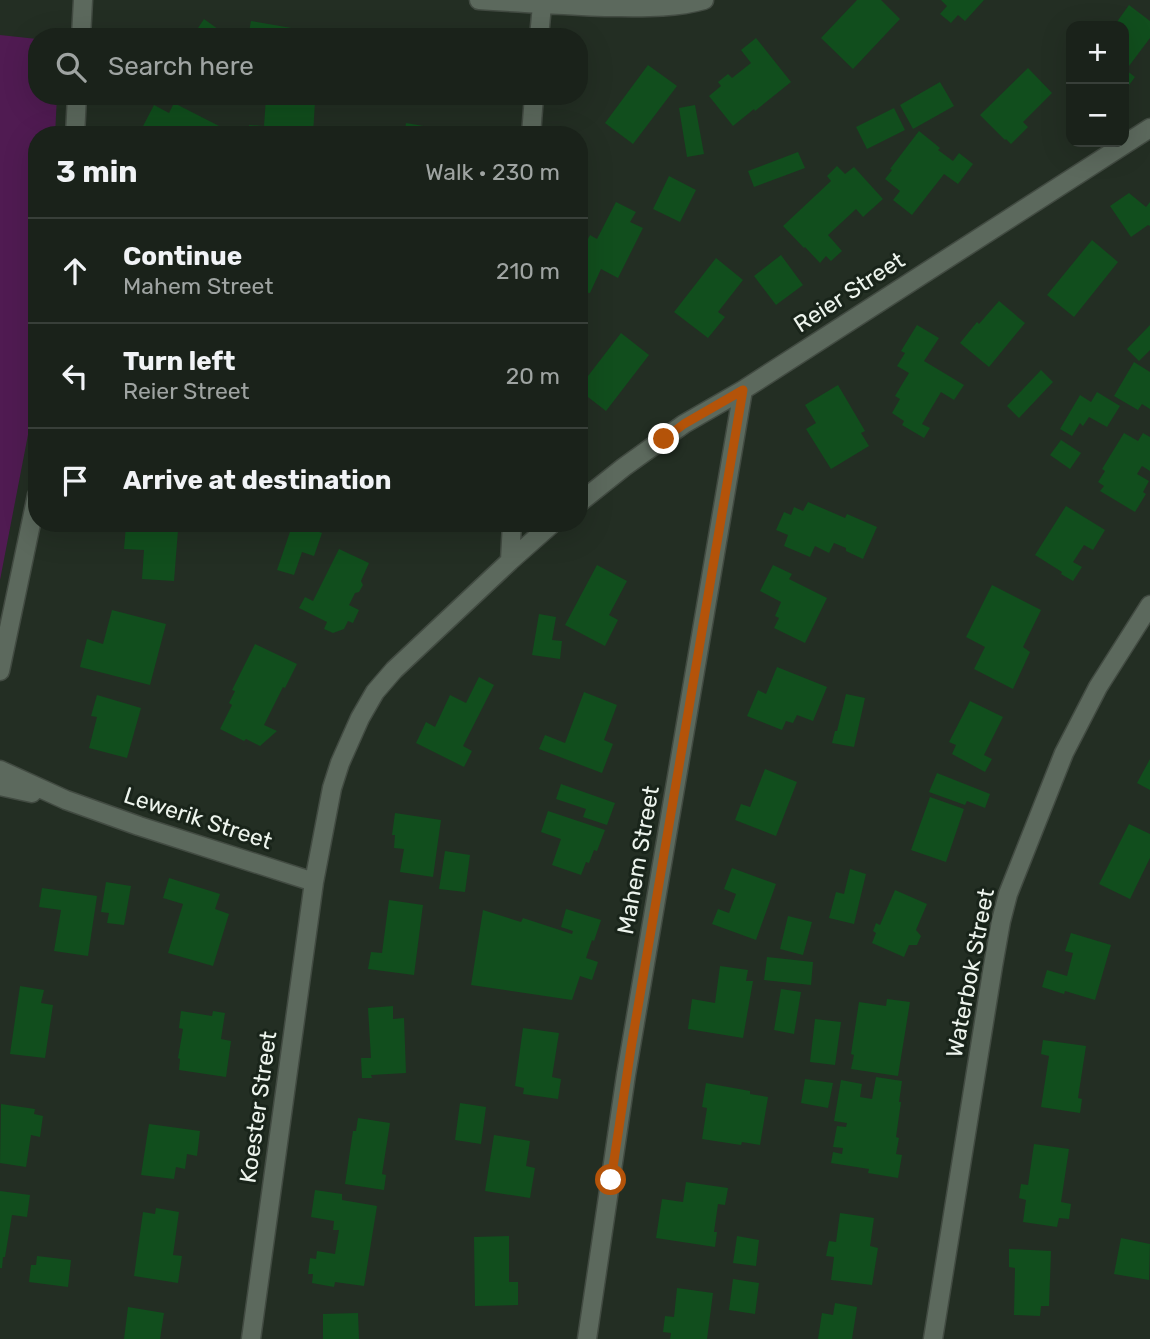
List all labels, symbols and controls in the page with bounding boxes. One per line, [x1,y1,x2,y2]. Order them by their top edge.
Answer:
map controls [1066,21,1129,147]
button: + [1066,21,1129,84]
search box [28,28,588,105]
icon: search [52,48,90,86]
text: Search here [108,51,254,82]
button: − [1066,84,1129,147]
text: 3 min [56,154,138,190]
text: Walk · 230 m [425,158,560,186]
text: Continue [123,241,242,272]
street label: Reier Street [788,246,910,338]
icon: ahead [56,252,94,290]
text: 210 m [496,257,560,285]
text: Mahem Street [123,272,273,300]
text: Turn left [123,346,235,377]
icon: left [56,357,94,395]
text: 20 m [506,362,560,390]
text: Reier Street [123,377,250,405]
route end [648,423,679,454]
icon: arrive [56,462,94,500]
text: Arrive at destination [123,465,391,496]
street label: Lewerik Street [120,781,276,855]
street label: Mahem Street [611,783,665,936]
street label: Waterbok Street [940,886,1000,1060]
street label: Koester Street [233,1029,283,1185]
route start [595,1164,626,1195]

